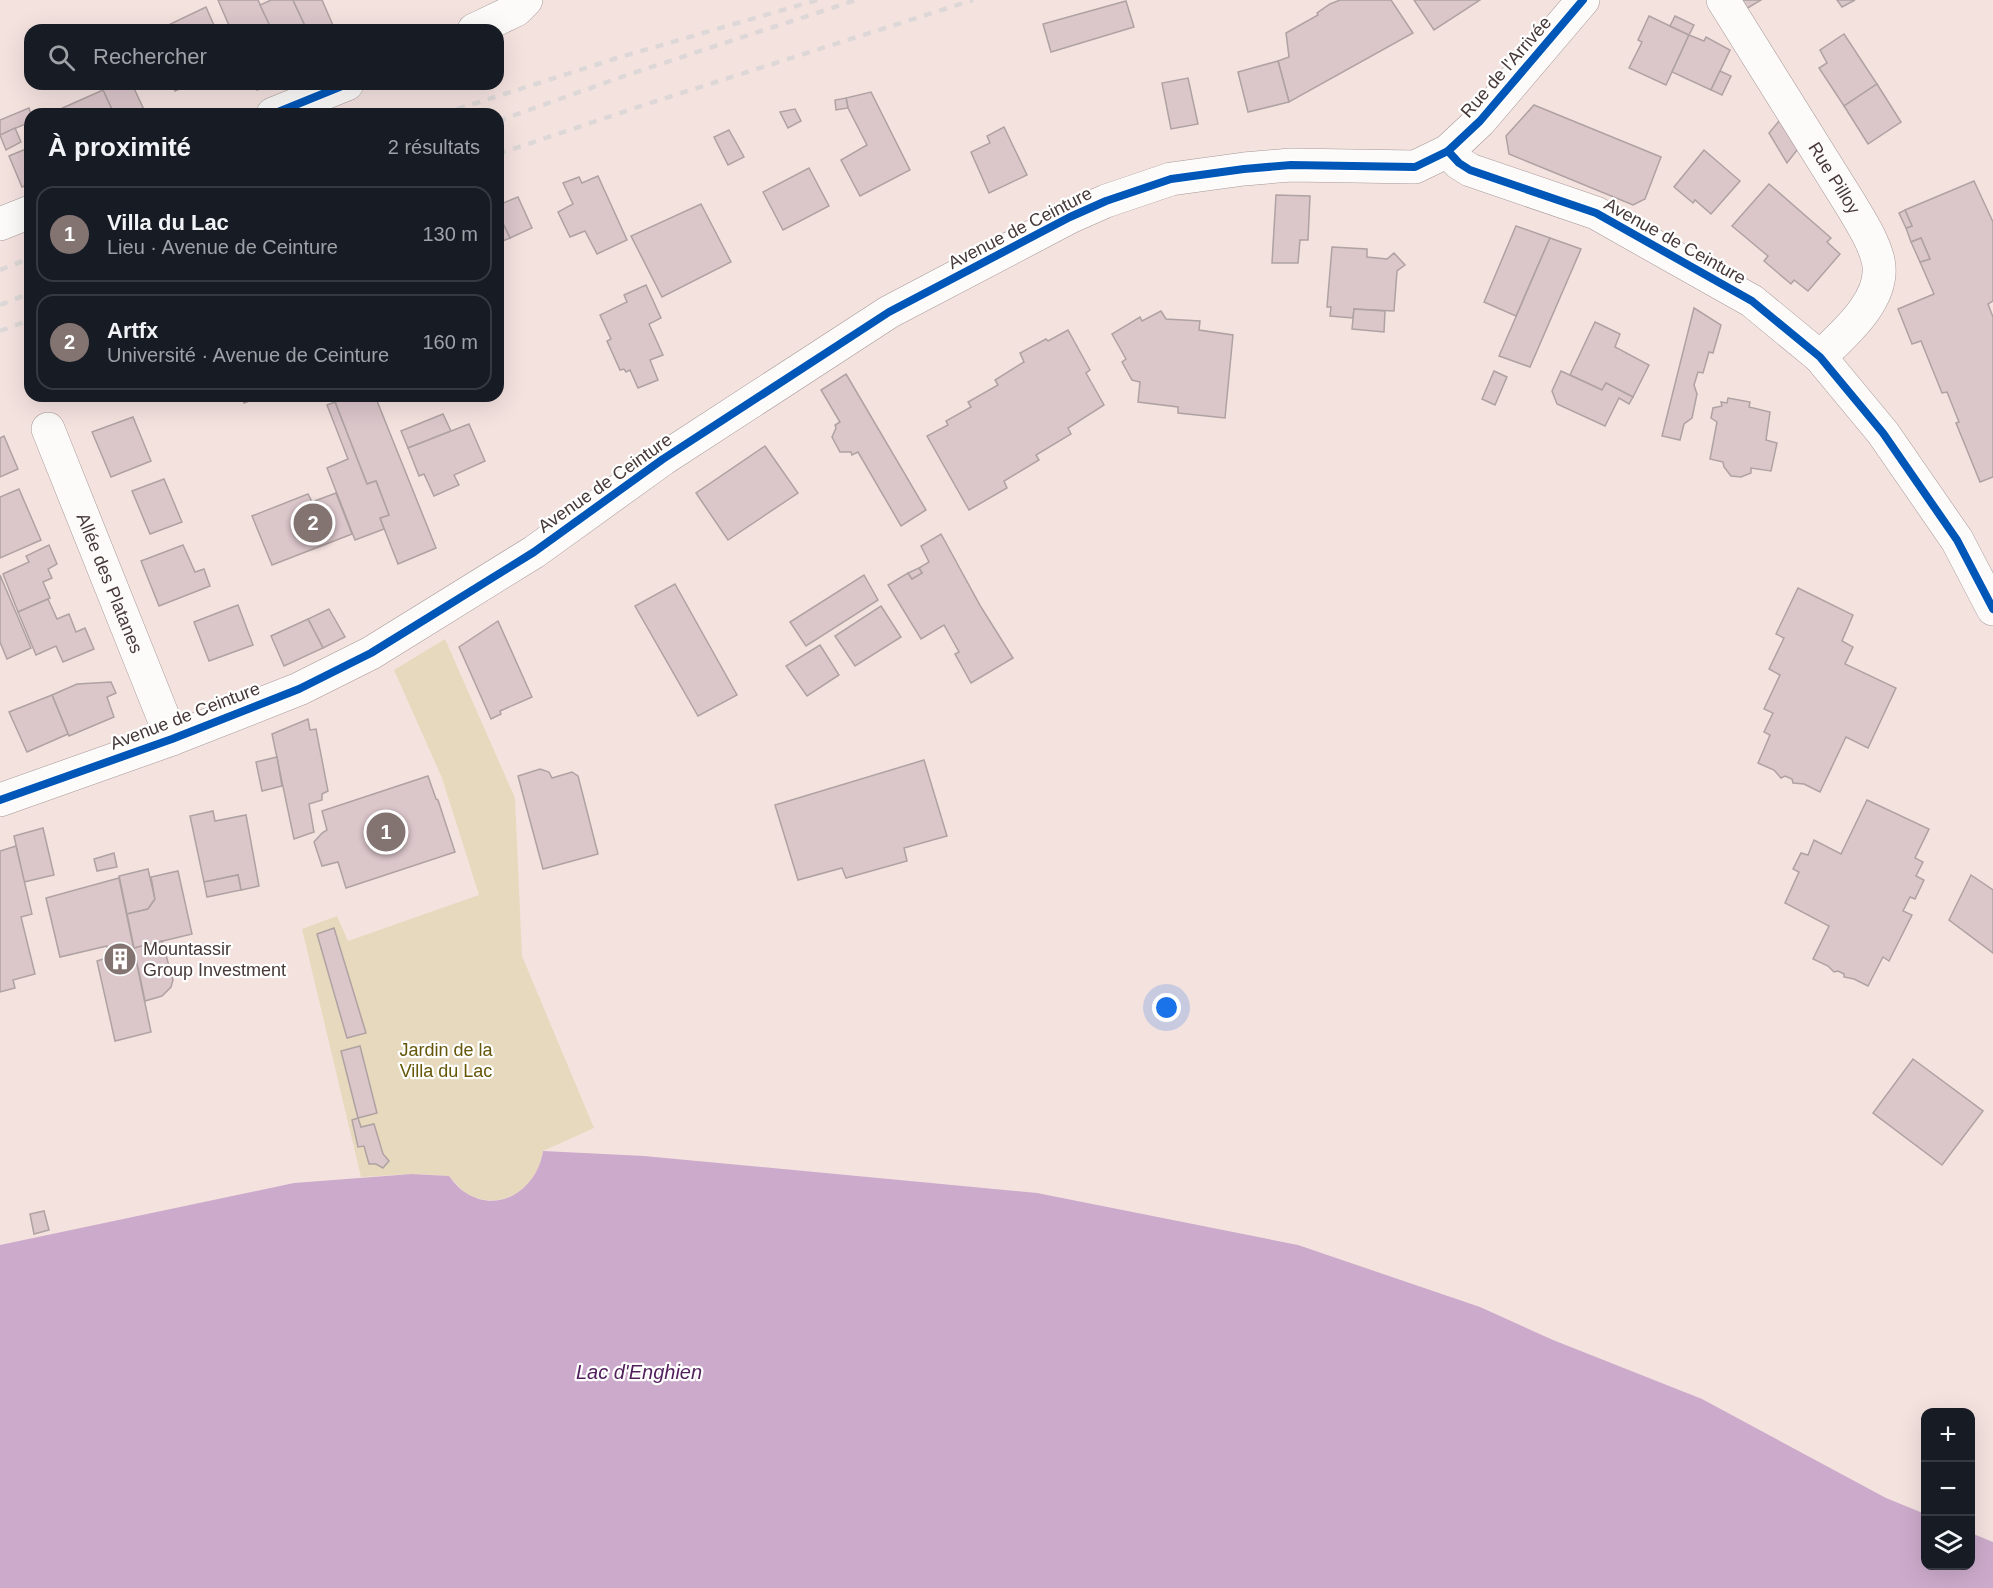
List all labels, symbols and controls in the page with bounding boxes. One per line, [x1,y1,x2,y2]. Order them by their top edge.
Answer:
street label: Rue de l'Arrivée [1457,12,1555,122]
search box [24,24,504,90]
icon: search [45,41,78,74]
text: Rechercher [93,44,207,69]
text: À proximité [48,132,191,162]
text: 2 résultats [388,136,480,158]
street label: Rue Pilloy [1804,138,1864,218]
street label: Avenue de Ceinture [945,183,1095,273]
street label: Avenue de Ceinture [1601,194,1749,288]
text: Villa du Lac [107,210,229,235]
text: 1 [64,223,75,245]
text: 130 m [422,223,478,245]
text: Lieu · Avenue de Ceinture [107,236,338,258]
text: Artfx [107,318,158,343]
text: 2 [64,331,75,353]
text: 160 m [422,331,478,353]
text: Université · Avenue de Ceinture [107,344,389,366]
street label: Avenue de Ceinture [534,429,676,537]
pin: 2 [294,500,332,546]
street label: Allée des Platanes [73,510,147,656]
street label: Avenue de Ceinture [107,678,263,754]
pin: 1 [366,810,406,854]
place label: Mountassir Group Investment [143,939,286,980]
building icon: Mountassir Group Investment [102,941,138,977]
your location [1152,993,1181,1022]
park label: Jardin de la Villa du Lac [399,1040,494,1081]
water label: Lac d'Enghien [576,1361,702,1383]
map controls [1921,1408,1975,1570]
button: + [1921,1408,1975,1462]
button: − [1921,1462,1975,1516]
button: layers [1921,1516,1975,1570]

